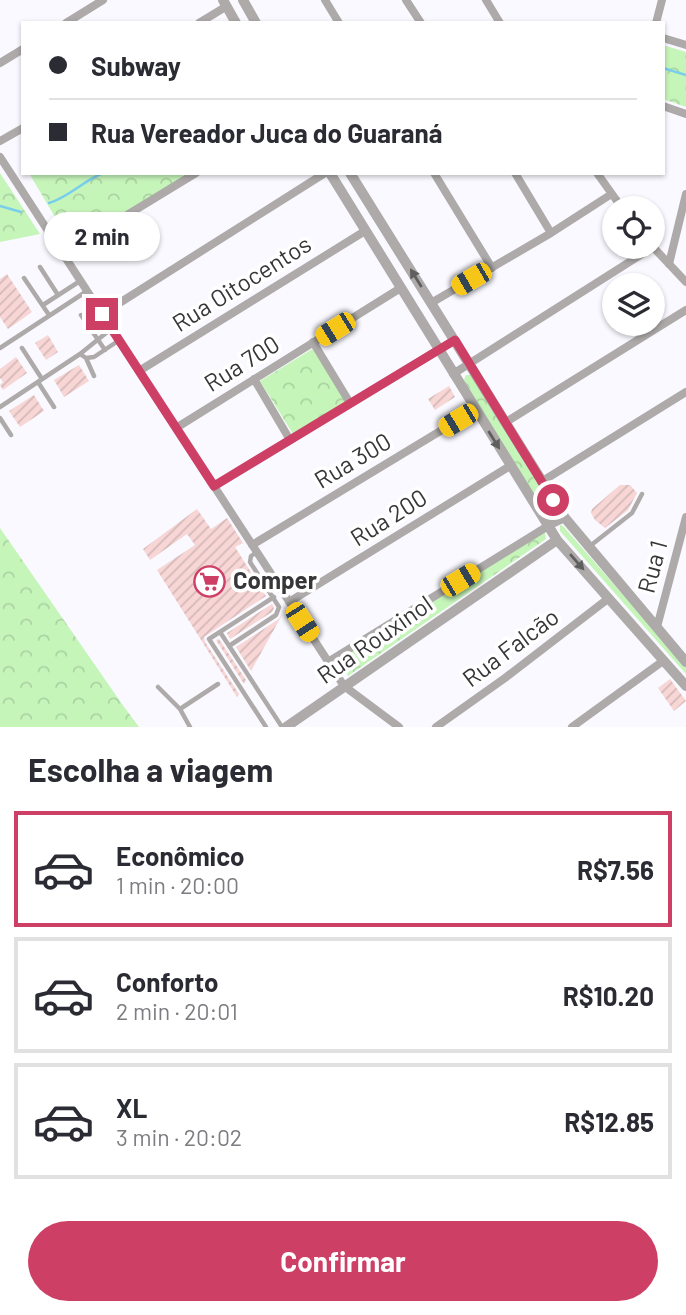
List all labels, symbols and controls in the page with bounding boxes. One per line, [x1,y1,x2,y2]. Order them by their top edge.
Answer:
text: Subway [91,50,181,81]
text: Rua Vereador Juca do Guaraná [91,117,443,148]
map controls [602,196,665,336]
button: locate [602,196,665,259]
callout: 2 min [44,212,160,262]
text: 2 min [74,222,130,250]
street label: Rua Oitocentos [166,228,316,337]
car [448,259,495,299]
one-way arrow [409,268,422,288]
button: layers [602,273,665,336]
route end [86,298,118,330]
car [312,309,359,349]
street label: Rua 700 [198,328,284,397]
car [435,400,482,440]
street label: Rua 300 [309,426,396,494]
one-way arrow [487,431,500,450]
street label: Rua 200 [345,482,432,551]
route start [537,484,569,516]
street label: Rua 1 [631,537,672,596]
one-way arrow [569,553,585,571]
car [437,560,484,600]
supermarket icon: Comper [193,564,227,598]
place label: Comper [233,565,317,594]
street label: Rua Rouxinol [311,588,437,689]
car [282,599,323,645]
street label: Rua Falcão [456,601,564,692]
text: Escolha a viagem [28,750,273,788]
icon: car [32,838,95,901]
text: Econômico [116,840,245,871]
text: R$7.56 [577,854,654,885]
text: 1 min · 20:00 [116,871,239,899]
icon: car [32,964,95,1027]
text: Conforto [116,966,219,997]
text: R$10.20 [563,980,654,1011]
text: 2 min · 20:01 [116,997,238,1025]
icon: car [32,1090,95,1153]
text: XL [116,1092,147,1123]
text: R$12.85 [564,1106,654,1137]
text: 3 min · 20:02 [116,1123,242,1151]
button: Confirmar [28,1221,658,1301]

